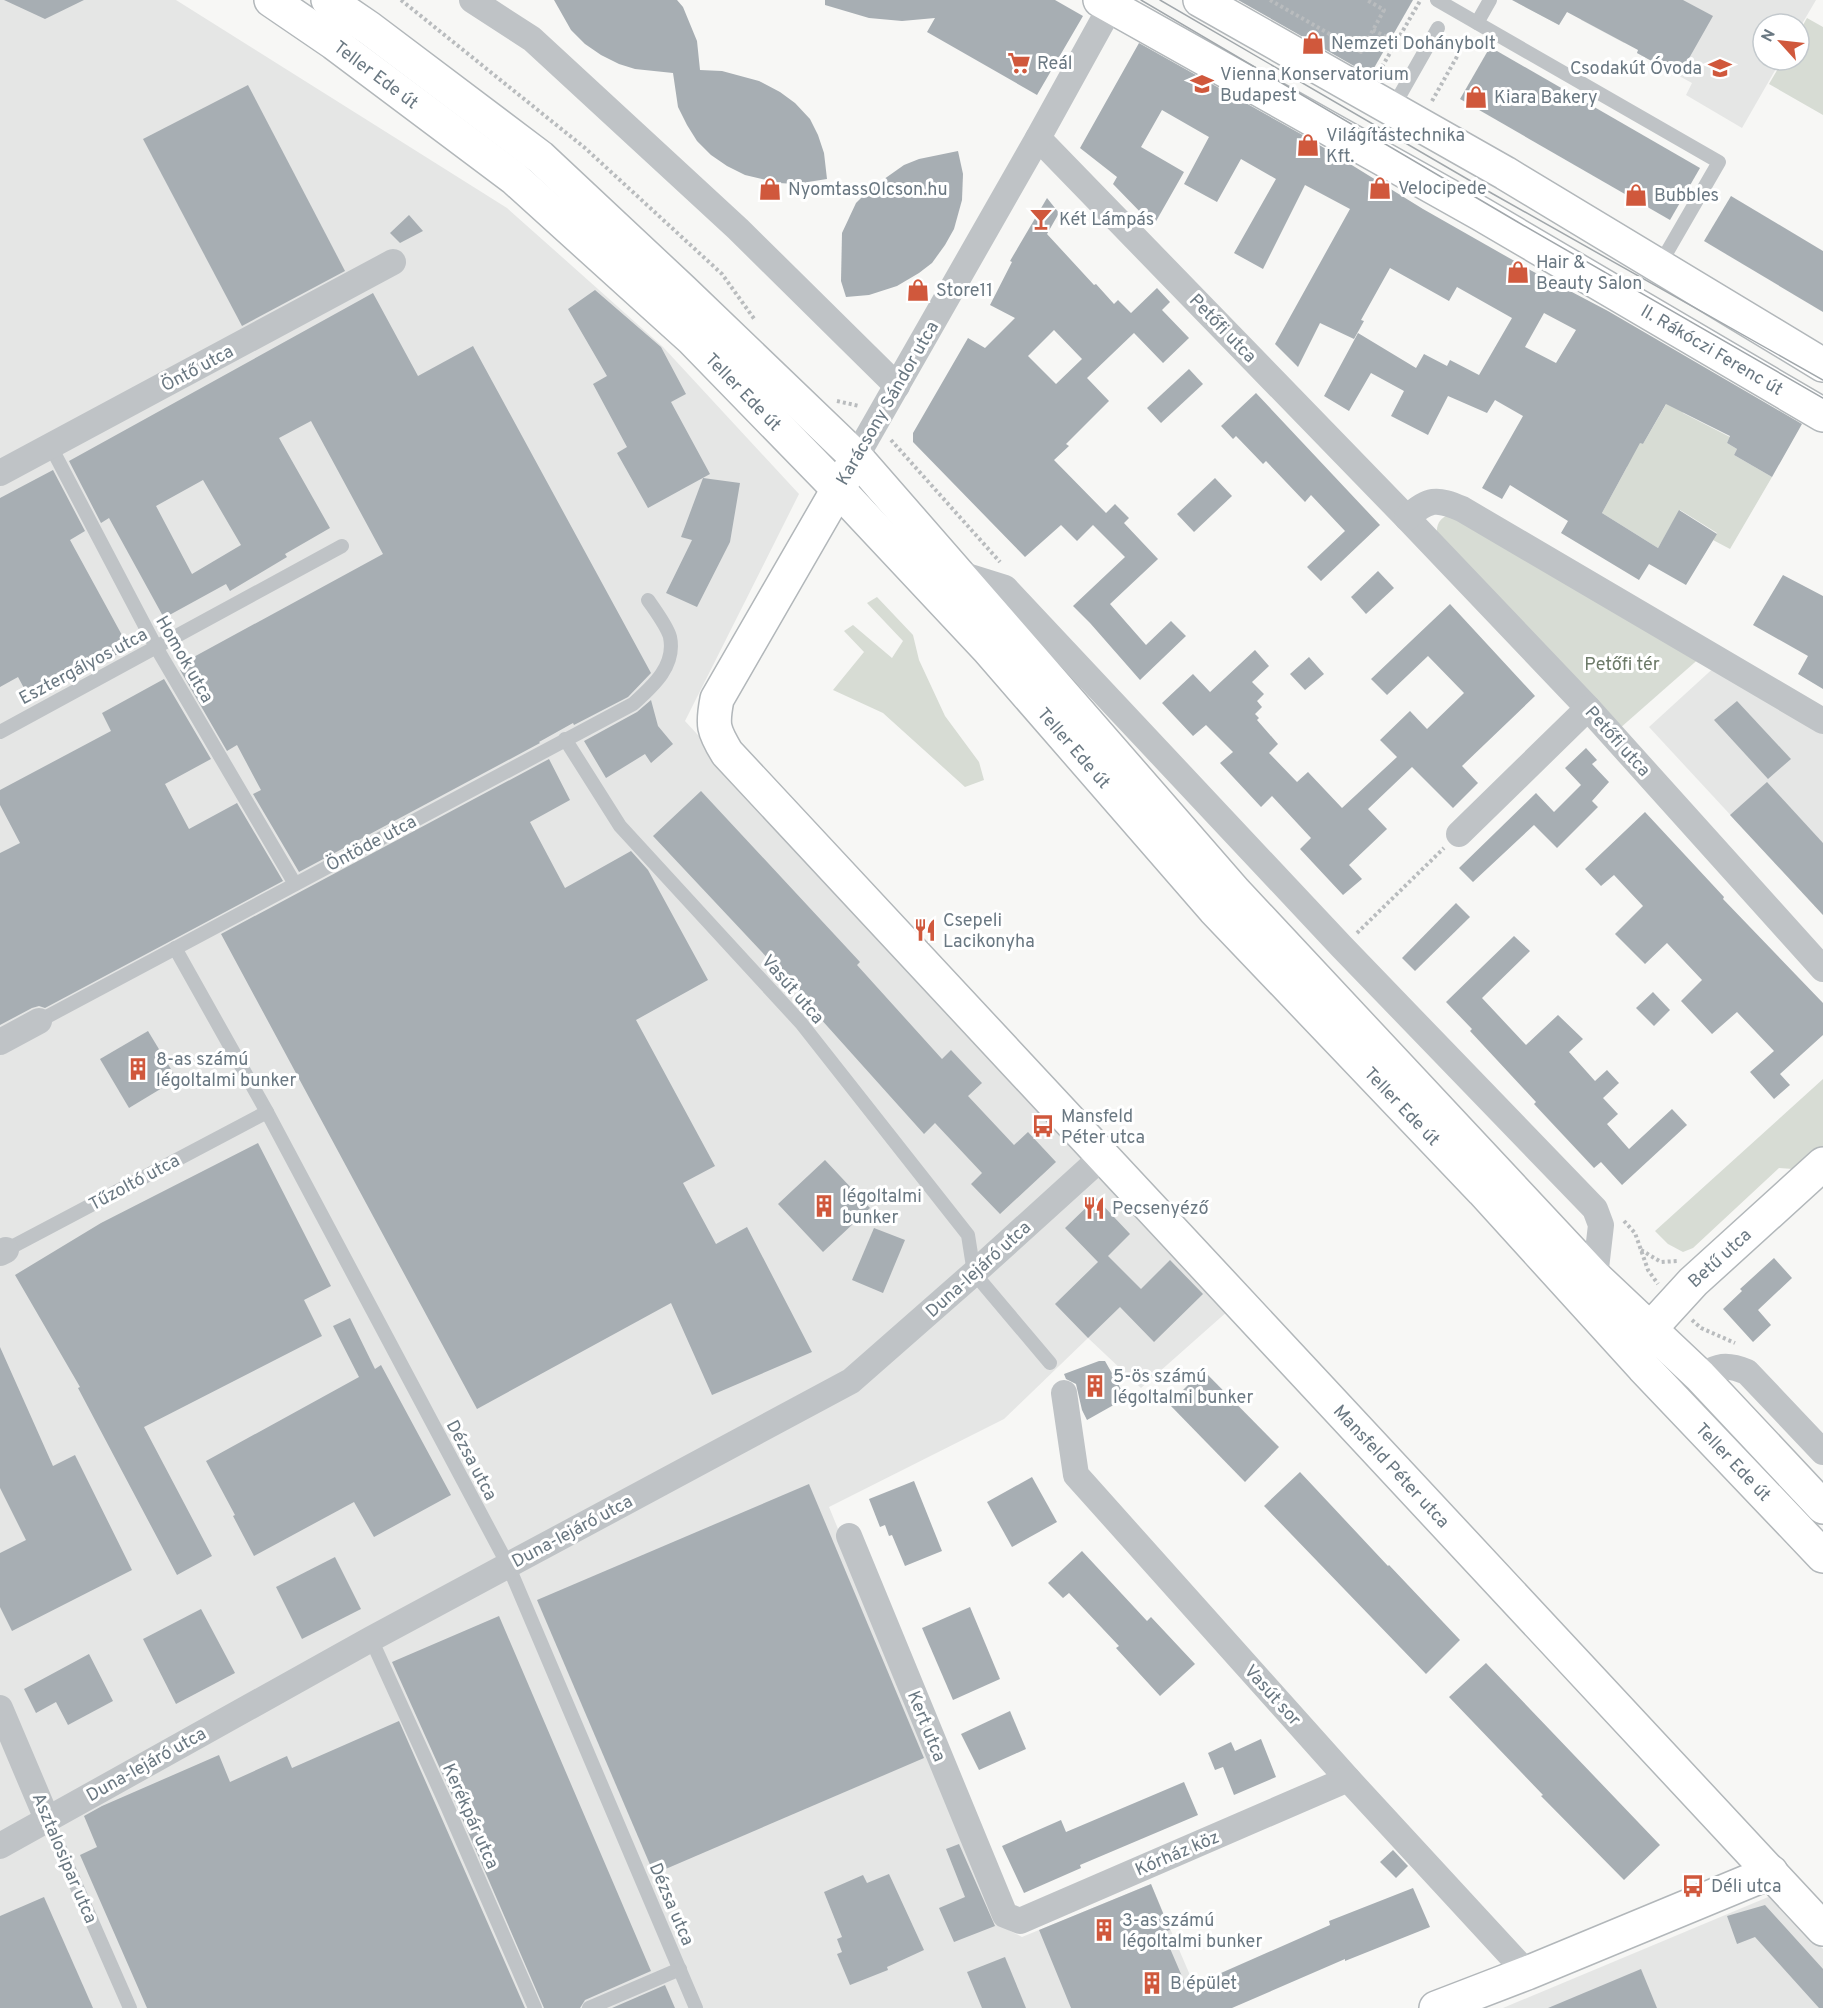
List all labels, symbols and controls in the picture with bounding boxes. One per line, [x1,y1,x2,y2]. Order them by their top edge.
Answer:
north arrow [1751,12,1811,72]
text: N [1758,26,1781,46]
shop icon: Nemzeti Dohánybolt [1300,30,1326,56]
place label: Nemzeti Dohánybolt [1331,33,1496,56]
street label: Teller Ede út [328,37,422,115]
supermarket icon: Reál [1006,50,1032,76]
place label: Reál [1037,53,1072,76]
school or university icon: Csodakút Óvoda [1707,55,1733,81]
place label: Csodakút Óvoda [1570,56,1702,81]
place label: Vienna Konservatorium Budapest [1220,64,1409,108]
school or university icon: Vienna Konservatorium Budapest [1189,71,1215,97]
shop icon: Kiara Bakery [1463,84,1489,110]
place label: Kiara Bakery [1494,87,1598,110]
place label: Világítástechnika Kft. [1326,125,1465,169]
shop icon: Világítástechnika Kft. [1295,132,1321,158]
shop icon: Velocipede [1367,175,1393,201]
shop icon: NyomtassOlcson.hu [757,176,783,202]
place label: Velocipede [1398,178,1487,201]
place label: NyomtassOlcson.hu [788,179,948,202]
shop icon: Bubbles [1623,182,1649,208]
place label: Bubbles [1654,185,1719,208]
bar icon: Két Lámpás [1028,206,1054,232]
place label: Két Lámpás [1059,209,1154,232]
place label: Hair & Beauty Salon [1536,252,1642,296]
shop icon: Hair & Beauty Salon [1505,259,1531,285]
shop icon: Store11 [905,277,931,303]
place label: Store11 [936,280,993,303]
street label: Petőfi utca [1183,290,1260,368]
street label: II. Rákóczi Ferenc út [1636,300,1787,402]
street label: Karácsony Sándor utca [832,318,945,490]
street label: Öntő utca [156,339,238,398]
street label: Teller Ede út [699,349,786,437]
street label: Homok utca [149,612,218,708]
street label: Esztergályos utca [16,624,152,711]
park label: Petőfi tér [1584,654,1660,677]
street label: Petőfi utca [1579,702,1655,782]
street label: Teller Ede út [1031,704,1114,794]
street label: Öntöde utca [322,809,421,878]
place label: Csepeli Lacikonyha [943,910,1035,954]
restaurant icon: Csepeli Lacikonyha [912,917,938,943]
street label: Vasút utca [755,951,828,1029]
place label: 8-as számú légoltalmi bunker [156,1049,296,1093]
building icon: 8-as számú légoltalmi bunker [125,1056,151,1082]
street label: Teller Ede út [1358,1063,1444,1151]
place label: Mansfeld Péter utca [1061,1106,1145,1150]
bus stop icon: Mansfeld Péter utca [1030,1113,1056,1139]
street label: Tűzoltó utca [85,1150,184,1217]
place label: légoltalmi bunker [842,1186,922,1230]
building icon: légoltalmi bunker [811,1193,837,1219]
restaurant icon: Pecsenyéző [1081,1195,1107,1221]
place label: Pecsenyéző [1112,1198,1209,1221]
street label: Duna-lejáró utca [922,1217,1036,1323]
street label: Betű utca [1684,1224,1757,1294]
place label: 5-ös számú légoltalmi bunker [1113,1366,1253,1410]
building icon: 5-ös számú légoltalmi bunker [1082,1373,1108,1399]
street label: Mansfeld Péter utca [1327,1401,1454,1534]
street label: Dézsa utca [440,1417,501,1505]
street label: Teller Ede út [1689,1419,1775,1507]
street label: Duna-lejáró utca [508,1491,637,1574]
street label: Vasút sor [1238,1661,1305,1731]
street label: Kert utca [901,1688,950,1765]
street label: Duna-lejáró utca [83,1723,211,1808]
street label: Kerékpár utca [436,1760,503,1873]
street label: Asztalosipar utca [26,1790,101,1927]
street label: Kórház köz [1132,1826,1223,1882]
street label: Dézsa utca [643,1860,698,1949]
bus stop icon: Déli utca [1680,1873,1706,1899]
place label: Déli utca [1711,1876,1781,1899]
place label: 3-as számú légoltalmi bunker [1122,1910,1262,1954]
building icon: 3-as számú légoltalmi bunker [1091,1917,1117,1943]
building icon: B épület [1139,1970,1165,1996]
place label: B épület [1170,1973,1237,1996]

